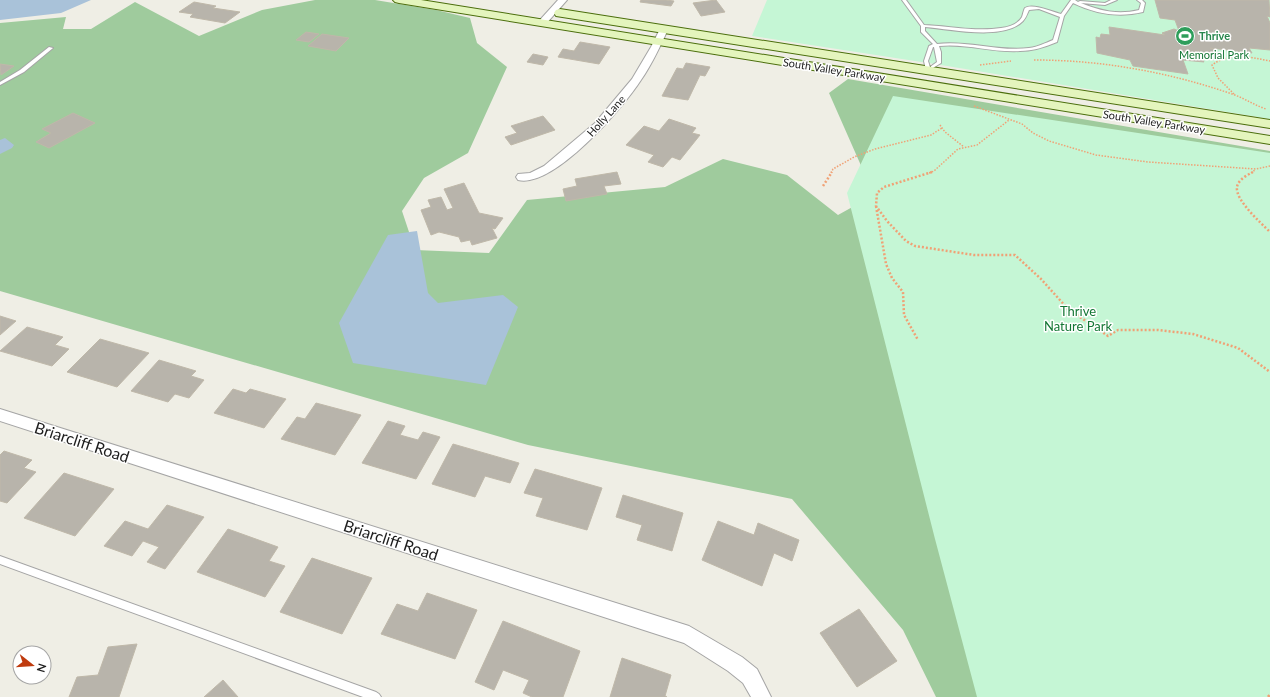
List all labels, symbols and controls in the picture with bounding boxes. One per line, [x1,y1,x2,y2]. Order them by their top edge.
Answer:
sports icon: Thrive [1174,25,1196,47]
place label: Thrive [1199,29,1230,42]
park label: Memorial Park [1179,48,1249,61]
street label: South Valley Parkway [782,55,886,84]
street label: Holly Lane [584,92,628,139]
street label: South Valley Parkway [1102,107,1206,136]
park label: Thrive Nature Park [1044,303,1112,334]
street label: Briarcliff Road [32,417,132,466]
street label: Briarcliff Road [341,515,441,564]
north arrow [12,645,52,685]
text: N [35,662,49,674]

